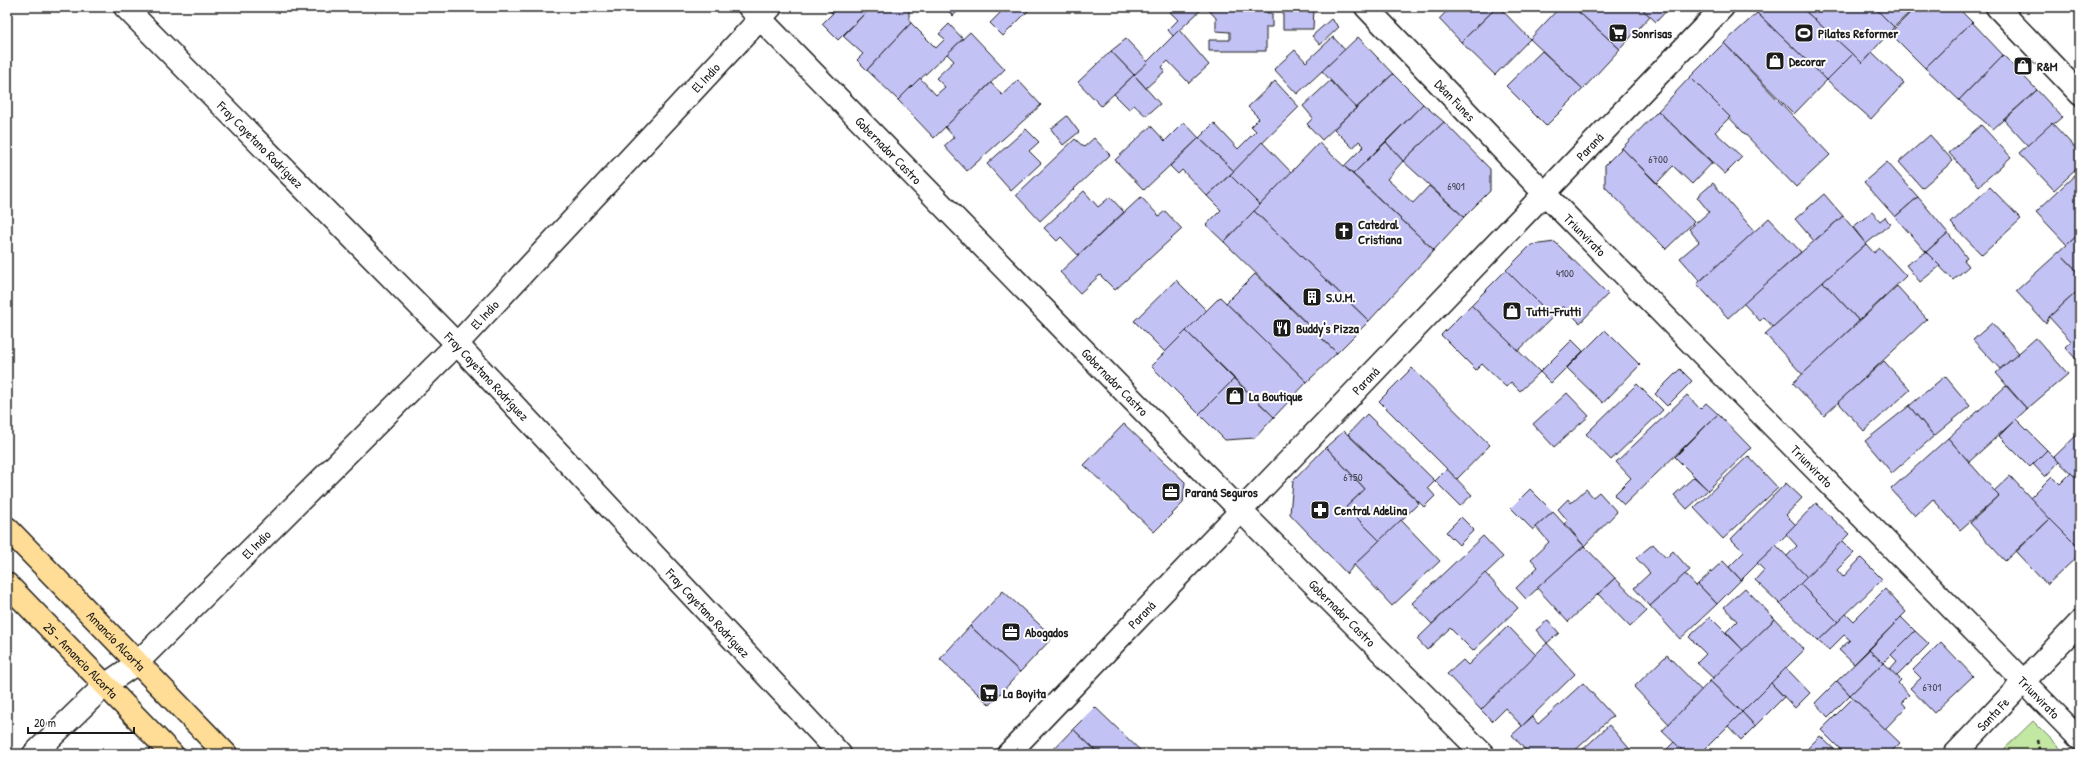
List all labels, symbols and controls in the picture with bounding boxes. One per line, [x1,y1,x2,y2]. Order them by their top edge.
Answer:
supermarket icon: Sonrisas [1607,22,1629,44]
sports icon: Pilates Reformer [1793,22,1815,44]
place label: Sonrisas [1632,24,1672,42]
place label: Pilates Reformer [1818,24,1899,42]
shop icon: Decorar [1764,50,1786,72]
place label: Decorar [1789,52,1827,70]
shop icon: R&M [2012,55,2034,77]
place label: R&M [2037,57,2058,75]
street label: El Indio [687,59,724,96]
street label: Déan Funes [1431,75,1480,125]
street label: Fray Cayetano Rodríguez [213,96,308,192]
street label: Gobernador Castro [851,112,926,188]
street label: Paraná [1572,128,1607,164]
house number: 6700 [1648,152,1668,166]
house number: 6901 [1447,179,1465,193]
street label: Triunvirato [1560,210,1610,260]
place label: Catedral Cristiana [1358,215,1402,248]
church icon: Catedral Cristiana [1333,220,1355,242]
house number: 4100 [1556,266,1574,280]
building icon: S.U.M. [1301,286,1323,308]
place label: S.U.M. [1326,288,1355,306]
street label: El Indio [466,296,503,333]
shop icon: Tutti-Frutti [1501,300,1523,322]
place label: Tutti-Frutti [1525,302,1581,320]
restaurant icon: Buddy's Pizza [1271,317,1293,339]
place label: Buddy's Pizza [1296,319,1360,338]
street label: Fray Cayetano Rodríguez [440,327,533,425]
street label: Gobernador Castro [1078,344,1152,420]
street label: Paraná [1348,363,1383,398]
shop icon: La Boutique [1224,385,1246,407]
place label: La Boutique [1249,387,1304,406]
street label: Triunvirato [1787,441,1837,491]
house number: 6750 [1343,470,1363,484]
office icon: Paraná Seguros [1160,481,1182,503]
place label: Paraná Seguros [1185,483,1258,502]
pharmacy icon: Central Adelina [1309,499,1331,521]
place label: Central Adelina [1334,501,1408,519]
street label: El Indio [238,526,275,563]
street label: Fray Cayetano Rodríguez [661,564,755,662]
street label: Gobernador Castro [1305,575,1380,650]
street label: Paraná [1124,597,1159,633]
street label: Amancio Alcorta [83,607,150,675]
street label: 25 - Amancio Alcorta [40,618,122,702]
office icon: Abogados [1000,621,1022,643]
place label: Abogados [1025,623,1068,642]
street label: Triunvirato [2014,672,2064,722]
house number: 6701 [1923,680,1941,694]
supermarket icon: La Boyita [978,682,1000,704]
place label: La Boyita [1003,684,1047,703]
street label: Santa Fe [1973,693,2013,735]
scale bar [28,709,134,735]
text: 20 m [34,714,56,731]

